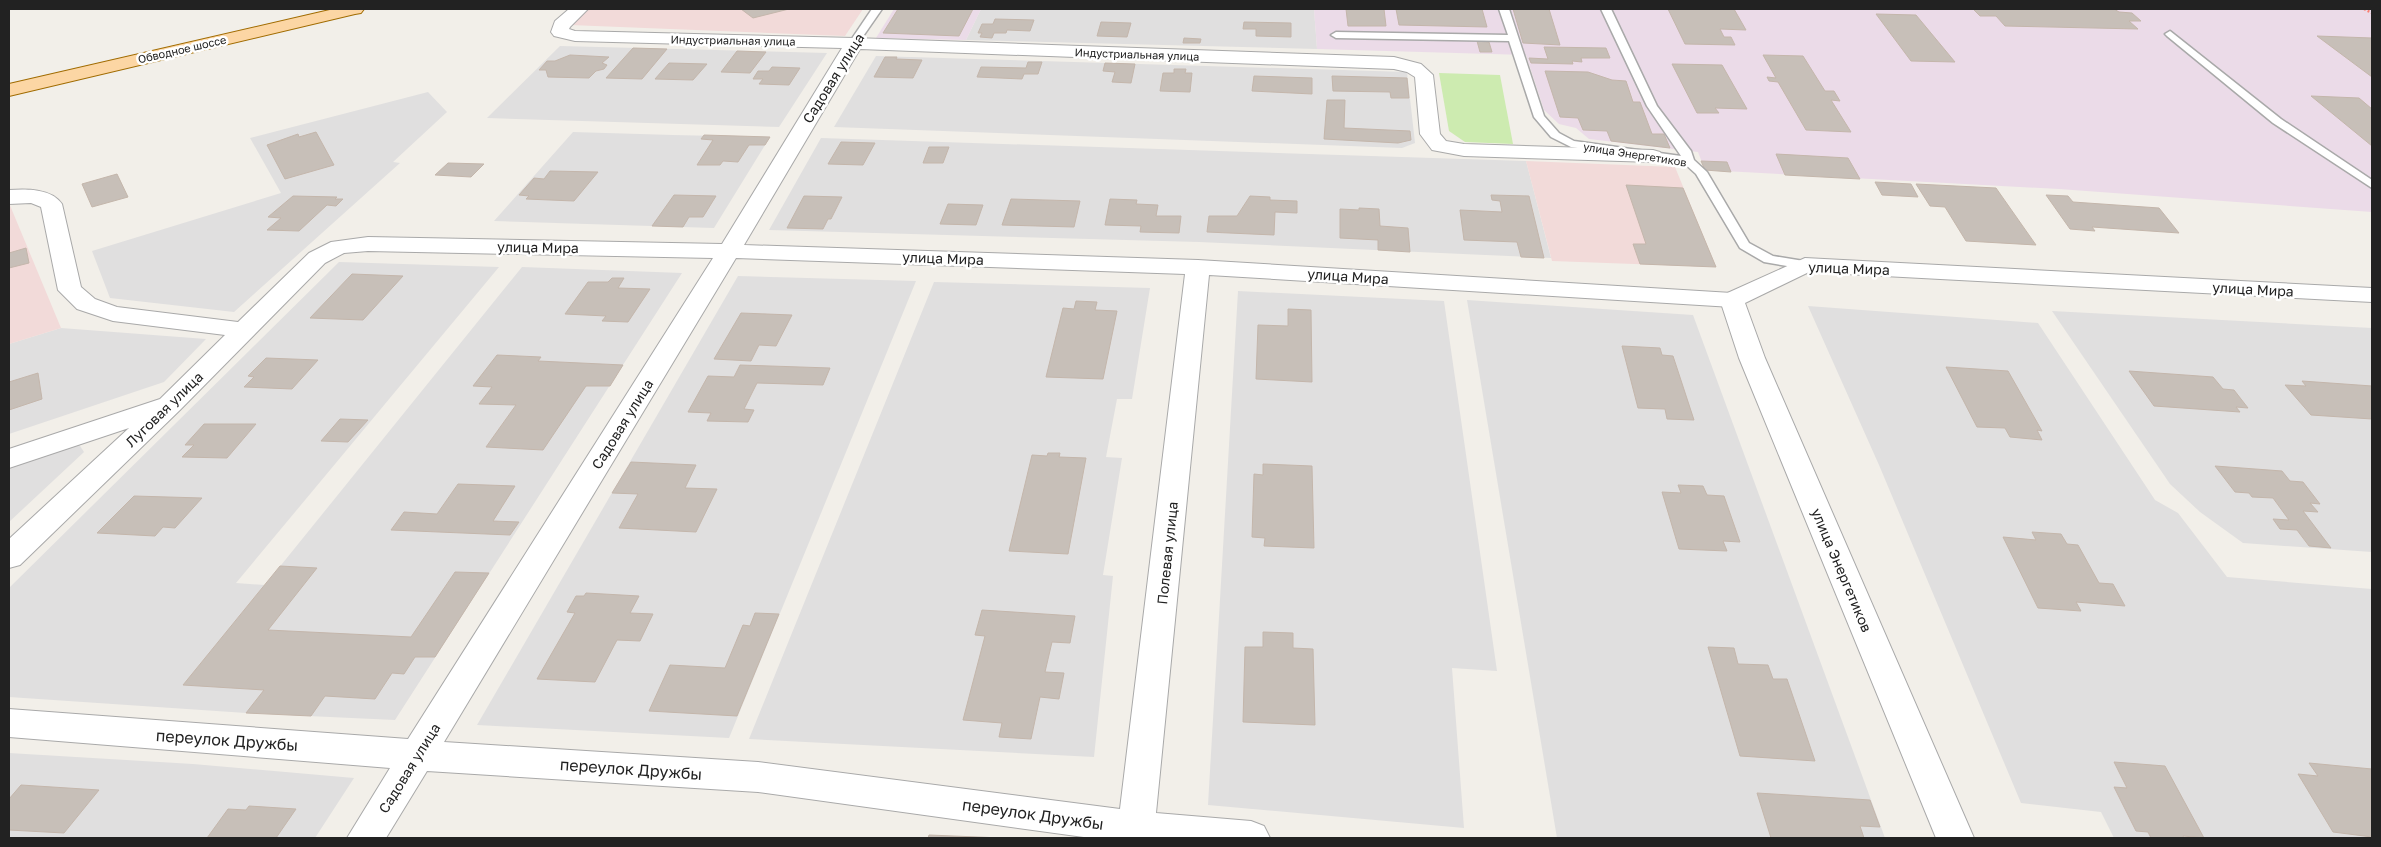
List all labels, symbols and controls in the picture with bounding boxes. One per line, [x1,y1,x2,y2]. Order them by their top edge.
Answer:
street label: Садовая улица [799,30,867,126]
street label: Индустриальная улица [670,32,796,48]
street label: Обводное шоссе [137,33,227,65]
street label: Индустриальная улица [1074,45,1200,63]
street label: улица Энергетиков [1582,139,1688,169]
street label: улица Мира [497,238,579,256]
street label: улица Мира [902,248,984,268]
street label: улица Мира [1808,258,1890,278]
street label: улица Мира [1307,265,1389,287]
street label: улица Мира [2212,278,2294,300]
street label: Луговая улица [122,368,206,450]
street label: Садовая улица [588,376,656,472]
street label: Полевая улица [1153,501,1181,605]
street label: улица Энергетиков [1808,505,1876,635]
street label: Садовая улица [375,720,443,816]
street label: переулок Дружбы [155,725,299,755]
street label: переулок Дружбы [559,754,703,784]
street label: переулок Дружбы [961,794,1105,834]

